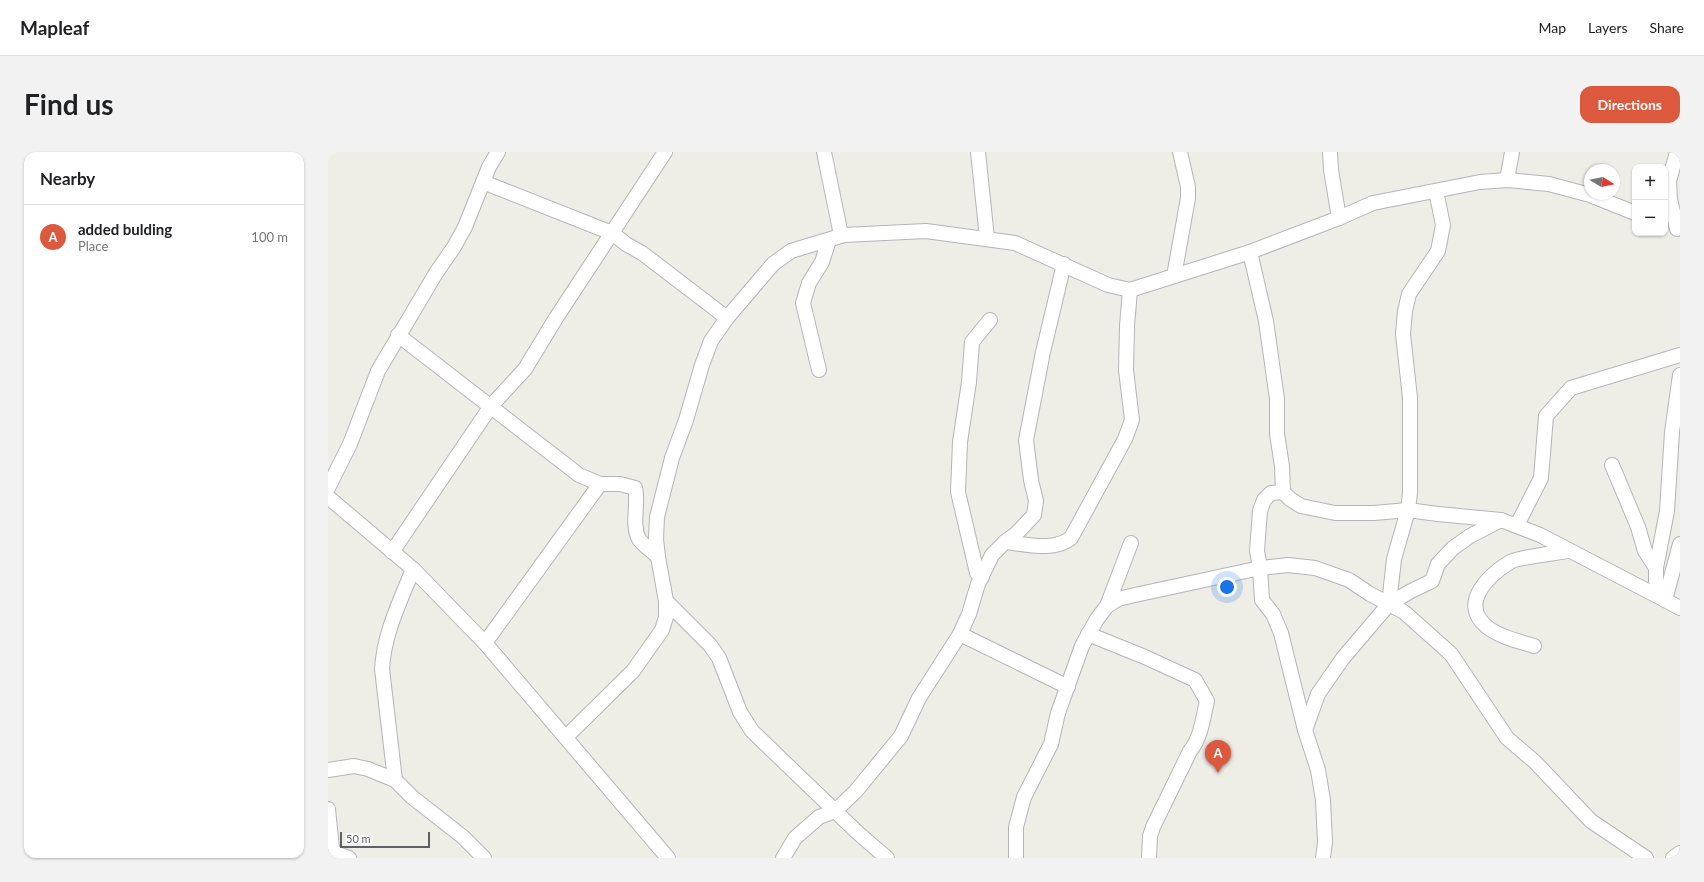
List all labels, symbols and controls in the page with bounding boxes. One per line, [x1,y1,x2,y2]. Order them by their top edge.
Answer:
text: Mapleaf [20,16,89,39]
text: Map [1538,19,1566,36]
text: Layers [1588,19,1628,36]
text: Share [1650,19,1684,36]
button: Directions [1580,86,1680,123]
text: Find us [24,87,114,121]
north arrow [1584,164,1620,200]
map controls [1632,164,1668,236]
button: + [1632,164,1668,200]
text: Nearby [40,168,95,189]
button: − [1632,200,1668,236]
text: added bulding [78,220,172,238]
text: A [48,229,58,245]
text: 100 m [251,229,288,245]
text: Place [78,238,108,254]
your location [1217,577,1237,597]
pin: A [1205,740,1231,773]
scale bar [340,830,430,849]
text: 50 m [346,832,371,845]

